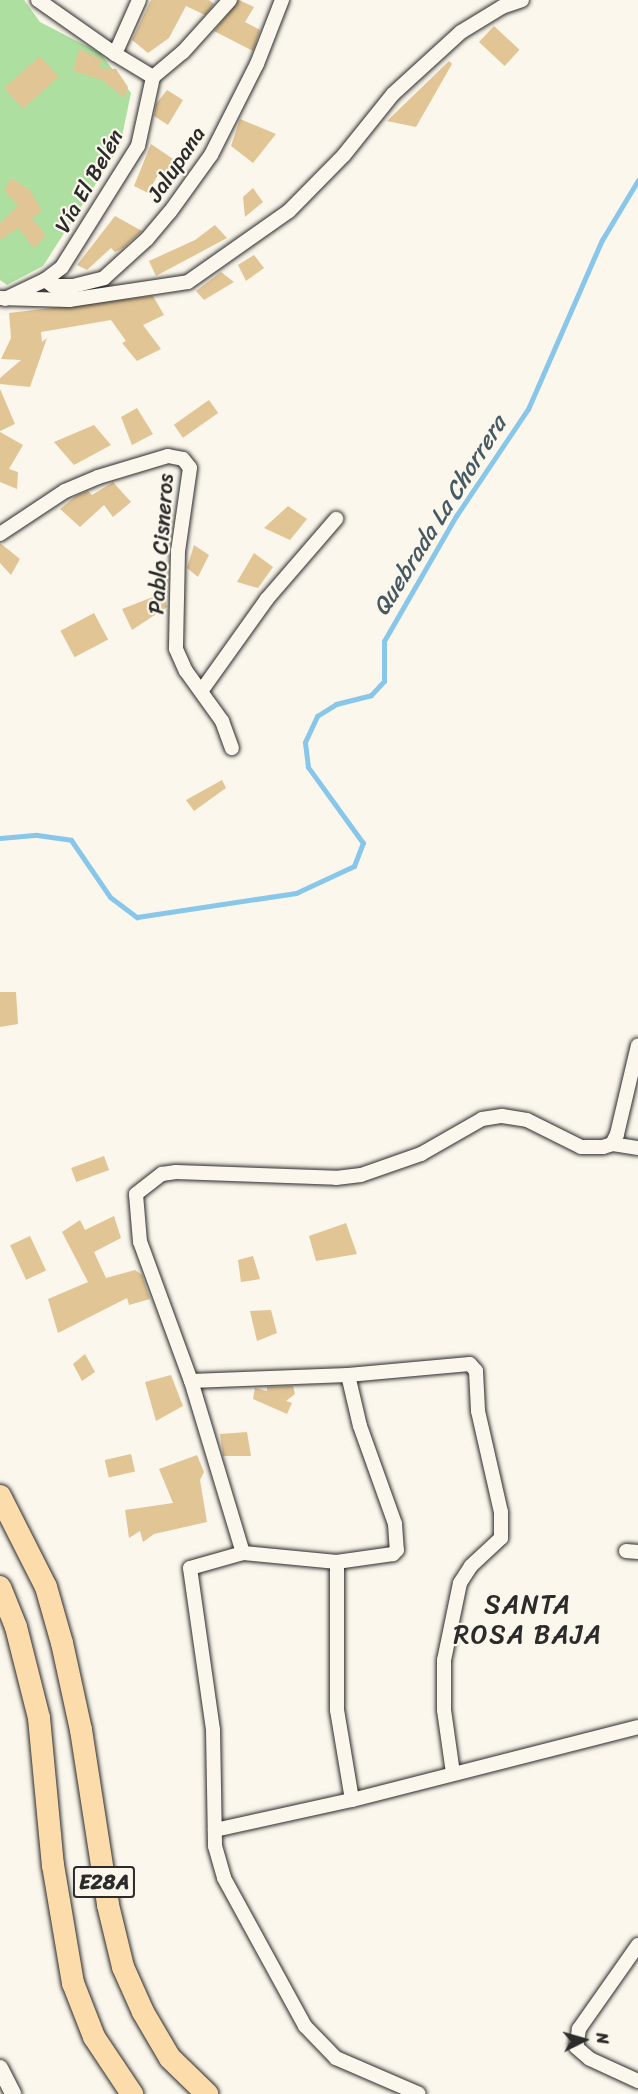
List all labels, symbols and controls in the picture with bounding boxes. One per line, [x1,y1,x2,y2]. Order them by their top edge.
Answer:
street label: Jalupana [141,121,211,207]
street label: Vía El Belén [49,125,129,237]
water label: Quebrada La Chorrera [367,411,513,621]
street label: Pablo Cisneros [143,472,179,616]
district label: SANTA ROSA BAJA [454,1589,602,1650]
road number: E28A [72,1864,136,1900]
north arrow [554,2010,614,2070]
text: N [588,2032,617,2045]

